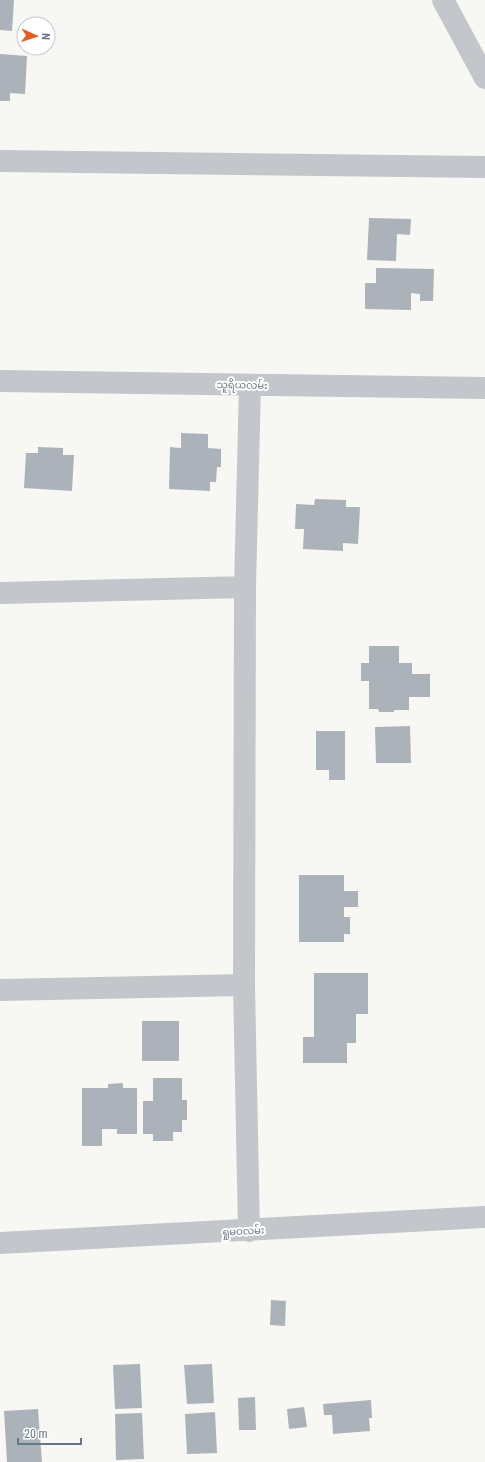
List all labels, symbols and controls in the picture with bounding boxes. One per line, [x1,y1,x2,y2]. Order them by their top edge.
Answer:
north arrow [16,16,56,56]
text: N [39,33,52,40]
street label: သူရိယလမ်း [216,377,268,394]
street label: ရှုမဝလမ်း [221,1222,265,1241]
scale bar [18,1420,81,1446]
text: 20 m [24,1427,48,1441]

